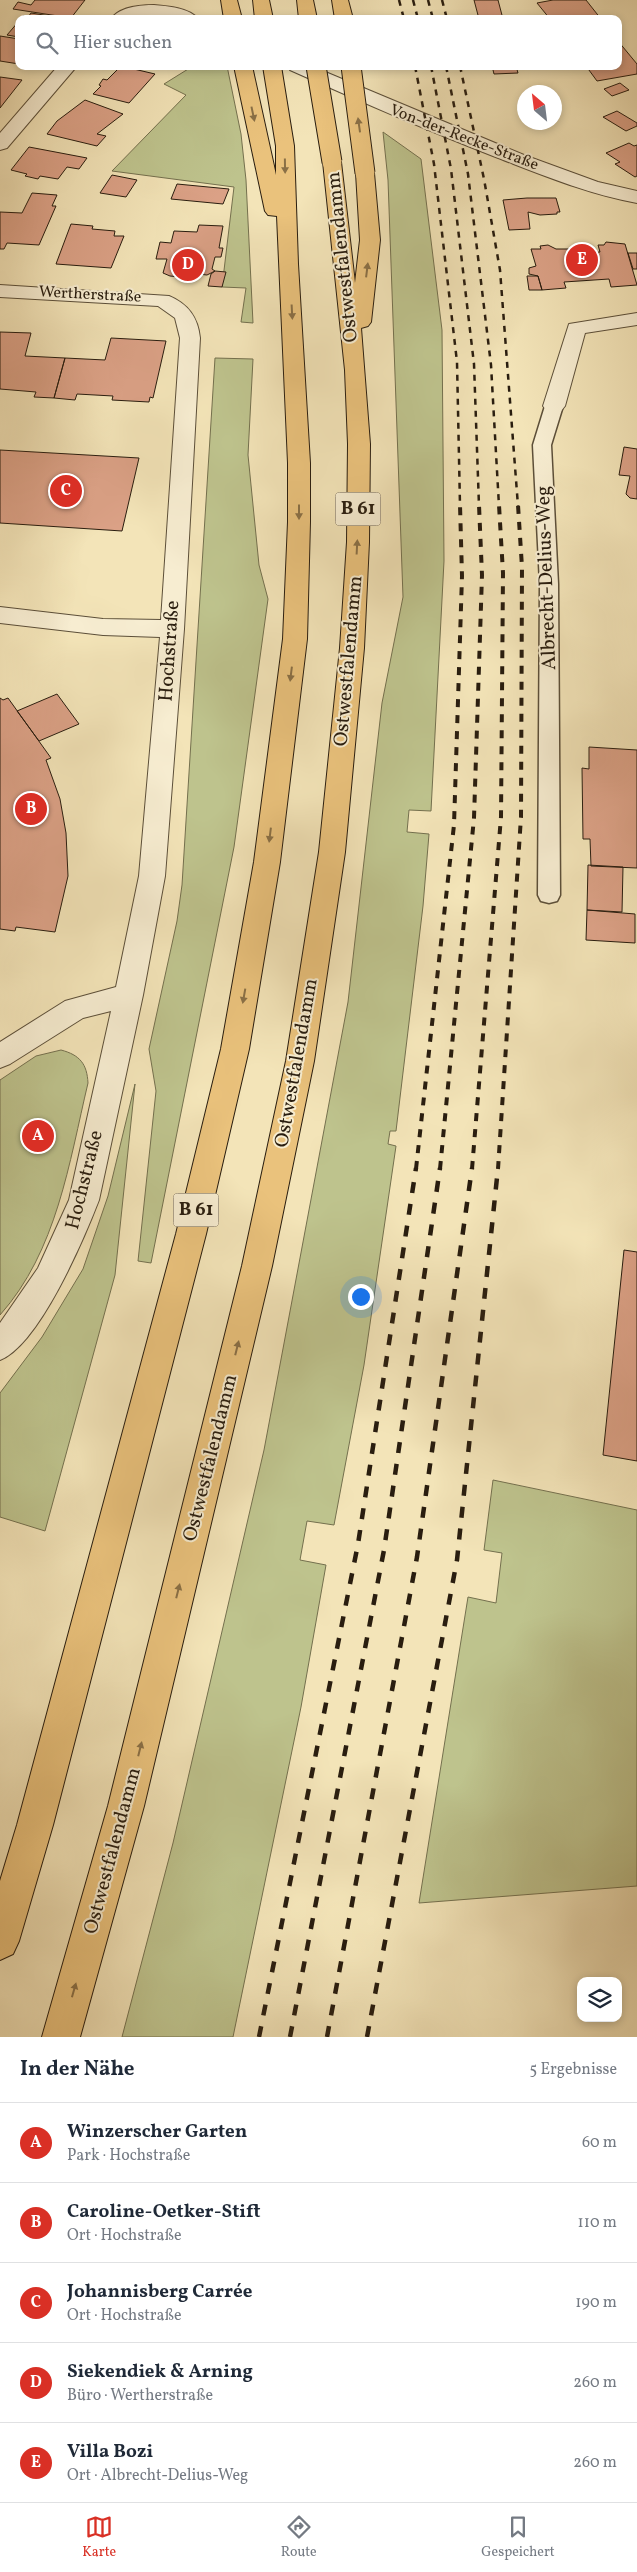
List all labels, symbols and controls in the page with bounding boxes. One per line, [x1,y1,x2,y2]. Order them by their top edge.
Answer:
search box [15,15,622,70]
icon: search [33,29,61,57]
text: Hier suchen [73,30,172,56]
north arrow [517,85,562,130]
street label: Von-der-Recke-Straße [386,99,542,177]
one-way arrow [249,106,257,121]
one-way arrow [355,116,363,132]
one-way arrow [282,159,290,175]
street label: Ostwestfalendamm [320,170,366,344]
pin: E [566,241,598,279]
pin: D [172,246,204,284]
one-way arrow [363,261,371,277]
street label: Wertherstraße [38,281,142,309]
one-way arrow [288,304,296,320]
pin: C [50,472,82,510]
street label: Albrecht-Delius-Weg [530,485,564,671]
road number: B 61 [336,492,380,526]
one-way arrow [295,504,303,520]
one-way arrow [354,539,362,555]
street label: Ostwestfalendamm [328,574,370,748]
street label: Hochstraße [152,599,188,703]
one-way arrow [287,667,295,683]
pin: B [15,790,47,828]
one-way arrow [266,828,274,844]
street label: Ostwestfalendamm [268,976,326,1150]
one-way arrow [239,988,247,1004]
pin: A [22,1117,54,1155]
street label: Hochstraße [59,1127,111,1233]
road number: B 61 [174,1194,218,1226]
your location [348,1284,374,1310]
one-way arrow [233,1341,241,1356]
street label: Ostwestfalendamm [177,1371,245,1545]
one-way arrow [174,1584,182,1599]
one-way arrow [136,1741,144,1756]
street label: Ostwestfalendamm [77,1765,149,1937]
map controls [577,1977,622,2022]
button: layers [577,1977,622,2022]
one-way arrow [71,1983,79,1998]
text: In der Nähe [20,2055,135,2084]
text: 5 Ergebnisse [530,2059,617,2081]
text: Winzerscher Garten [67,2119,247,2145]
text: A [30,2132,42,2154]
text: 60 m [582,2132,617,2154]
text: Park · Hochstraße [67,2145,190,2167]
text: Caroline-Oetker-Stift [67,2199,261,2225]
text: B [31,2212,41,2234]
text: 110 m [578,2212,617,2234]
text: Ort · Hochstraße [67,2225,182,2247]
text: Johannisberg Carrée [67,2279,252,2305]
text: C [31,2292,41,2314]
text: 190 m [575,2292,617,2314]
text: Ort · Hochstraße [67,2305,182,2327]
text: Siekendiek & Arning [67,2359,253,2385]
text: D [30,2372,42,2394]
text: 260 m [573,2372,617,2394]
text: Büro · Wertherstraße [67,2385,213,2407]
text: Villa Bozi [67,2439,153,2465]
text: E [31,2452,41,2474]
text: 260 m [573,2452,617,2474]
text: Ort · Albrecht-Delius-Weg [67,2465,248,2487]
tab: Karte [82,2513,116,2562]
tab: Route [281,2513,317,2562]
tab: Gespeichert [481,2513,555,2562]

